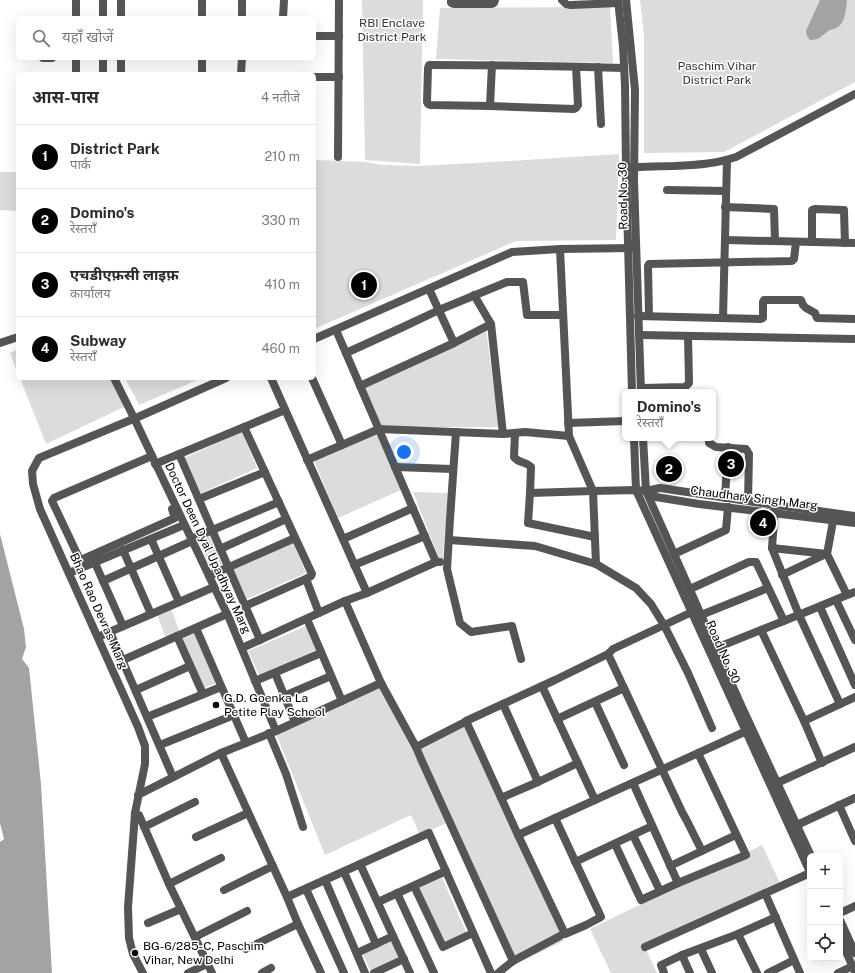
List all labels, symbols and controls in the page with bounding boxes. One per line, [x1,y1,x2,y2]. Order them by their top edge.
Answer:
search box [16,16,316,60]
park label: RBI Enclave District Park [358,16,427,44]
icon: search [30,27,52,49]
text: यहाँ खोजें [62,28,113,45]
park label: Paschim Vihar District Park [678,59,757,87]
text: आस-पास [32,87,99,107]
text: 4 नतीजे [261,90,300,105]
text: District Park [70,140,160,157]
text: 1 [42,149,48,164]
text: 210 m [265,149,300,164]
text: पार्क [70,157,91,172]
street label: Road No. 30 [615,162,631,230]
text: Domino's [70,204,134,221]
text: 2 [41,213,49,228]
text: 330 m [261,213,300,228]
text: रेस्तराँ [70,221,96,236]
text: एचडीएफ़सी लाइफ़ [70,266,179,283]
pin: 1 [351,270,377,300]
text: 3 [41,277,49,292]
text: 410 m [264,277,300,292]
text: कार्यालय [70,286,111,301]
text: Subway [70,332,127,349]
text: 4 [41,341,49,356]
text: 460 m [261,341,300,356]
text: रेस्तराँ [70,349,96,364]
popup [622,389,716,441]
text: Domino's [637,398,701,415]
text: रेस्तराँ [637,415,663,430]
your location [394,442,414,462]
pin: 3 [718,449,744,479]
pin: 2 [656,454,682,484]
street label: Doctor Deen Dyal Upadhyay Marg [162,460,254,636]
street label: Chaudhary Singh Marg [690,483,818,513]
pin: 4 [750,508,776,538]
street label: Bhao Rao Devras Marg [67,551,131,671]
street label: Road No. 30 [703,618,743,686]
place label: G.D. Goenka La Petite Play School [224,691,326,719]
marker: G.D. Goenka La Petite Play School [211,700,221,710]
map controls [807,853,843,961]
button: + [807,853,843,889]
button: − [807,889,843,925]
button: locate [807,925,843,961]
place label: BG-6/285-C, Paschim Vihar, New Delhi [143,939,264,967]
marker: BG-6/285-C, Paschim Vihar, New Delhi [130,948,140,958]

